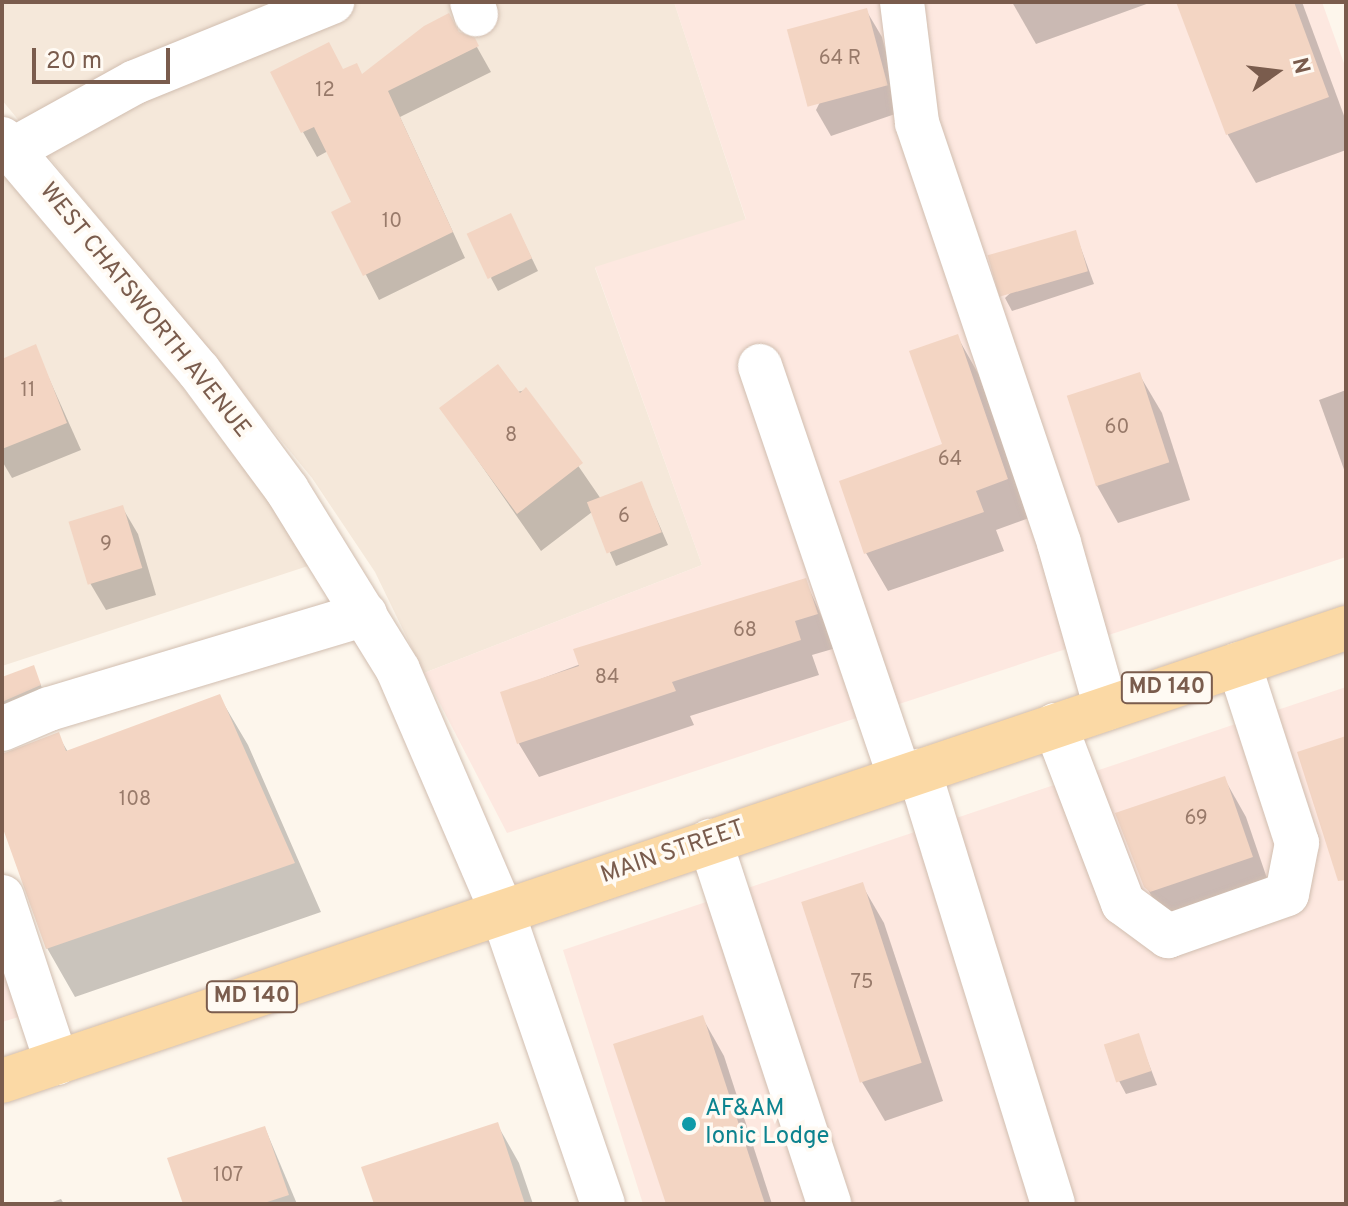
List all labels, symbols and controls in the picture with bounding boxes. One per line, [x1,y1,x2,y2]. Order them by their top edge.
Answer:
scale bar [36,32,174,82]
north arrow [1236,32,1316,112]
text: 20 m [46,47,102,77]
house number: 64 R [819,47,861,71]
text: N [1285,55,1315,77]
house number: 12 [315,79,335,103]
street label: WEST CHATSWORTH AVENUE [32,177,256,445]
house number: 10 [382,210,402,234]
house number: 11 [21,379,35,403]
house number: 60 [1105,416,1129,440]
house number: 8 [505,424,517,448]
house number: 64 [938,448,962,472]
house number: 6 [618,505,630,529]
house number: 9 [100,533,112,557]
house number: 68 [733,619,757,643]
house number: 84 [595,666,619,690]
road number: MD 140 [1119,670,1215,706]
house number: 108 [119,788,151,812]
house number: 69 [1184,807,1208,831]
street label: MAIN STREET [597,815,749,891]
house number: 75 [851,971,873,995]
road number: MD 140 [204,979,300,1015]
place label: AF&AM Ionic Lodge [705,1096,829,1152]
marker: AF&AM Ionic Lodge [680,1115,698,1133]
house number: 107 [213,1164,243,1188]

